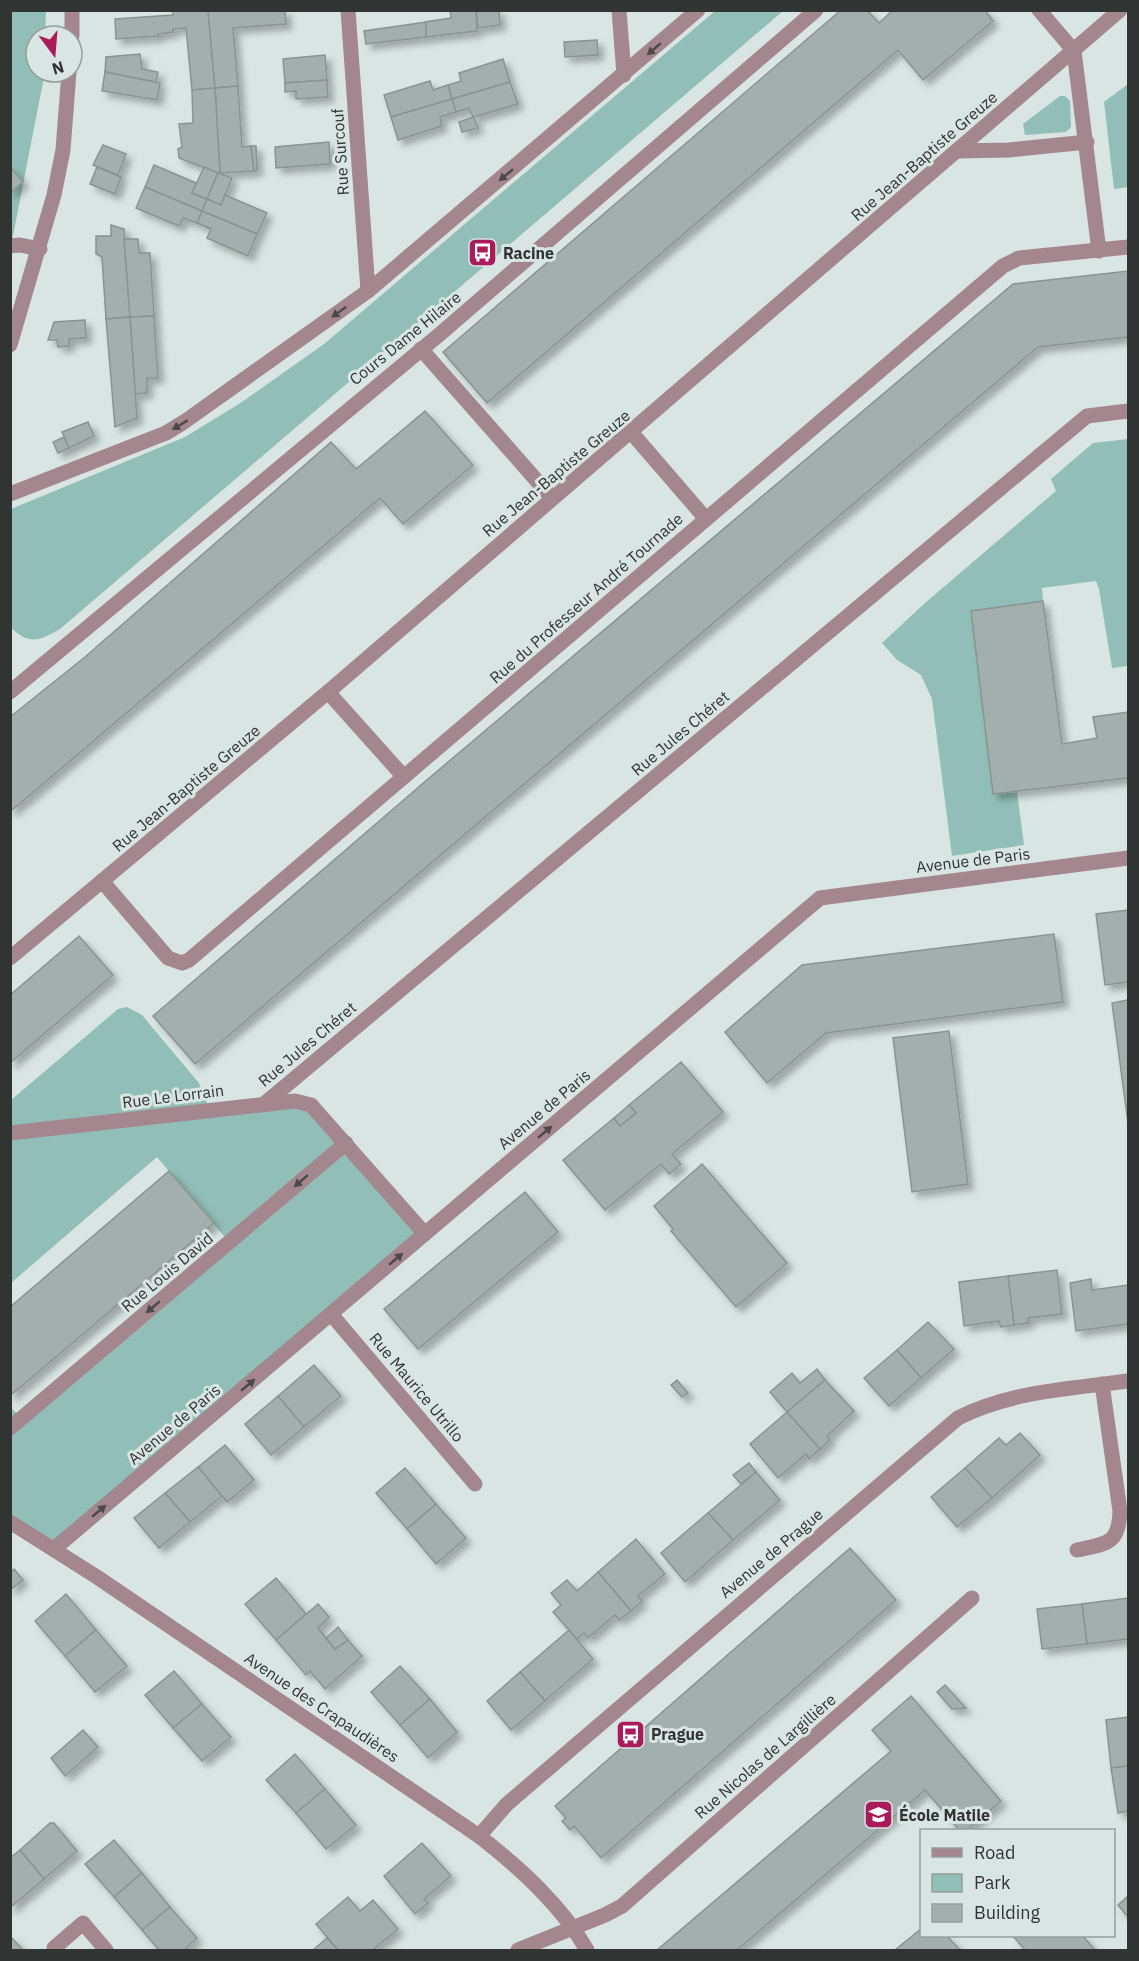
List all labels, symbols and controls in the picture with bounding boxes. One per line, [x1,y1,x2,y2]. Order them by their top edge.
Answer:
north arrow [24,24,84,84]
one-way arrow [647,42,662,55]
text: N [50,57,66,80]
street label: Rue Jean-Baptiste Greuze [847,87,1001,225]
street label: Rue Surcouf [327,108,353,196]
one-way arrow [499,168,514,181]
bus stop icon: Racine [466,237,498,269]
place label: Racine [503,243,554,263]
street label: Cours Dame Hilaire [345,287,465,389]
one-way arrow [331,306,347,318]
street label: Rue Jean-Baptiste Greuze [478,405,634,541]
one-way arrow [172,419,188,430]
street label: Rue du Professeur André Tournade [485,508,687,688]
street label: Rue Jules Chéret [627,686,733,780]
street label: Rue Jean-Baptiste Greuze [108,720,264,856]
street label: Avenue de Paris [915,843,1031,877]
street label: Rue Jules Chéret [254,997,360,1091]
street label: Avenue de Paris [494,1064,594,1154]
street label: Rue Le Lorrain [121,1080,225,1112]
one-way arrow [537,1126,552,1139]
one-way arrow [294,1174,309,1187]
street label: Rue Louis David [117,1228,217,1316]
one-way arrow [388,1252,404,1265]
one-way arrow [145,1301,161,1314]
street label: Rue Maurice Utrillo [365,1328,469,1446]
street label: Avenue de Paris [124,1379,224,1469]
one-way arrow [240,1379,255,1392]
street label: Avenue de Prague [715,1504,827,1602]
one-way arrow [91,1505,107,1518]
street label: Avenue des Crapaudières [241,1648,403,1766]
street label: Rue Nicolas de Largillière [690,1689,840,1823]
bus stop icon: Prague [614,1718,646,1750]
place label: Prague [651,1724,704,1744]
school or university icon: École Matile [862,1799,894,1831]
place label: École Matile [899,1804,990,1825]
legend [920,1829,1115,1937]
text: Road [974,1841,1015,1864]
text: Park [974,1871,1011,1894]
text: Building [974,1901,1041,1924]

